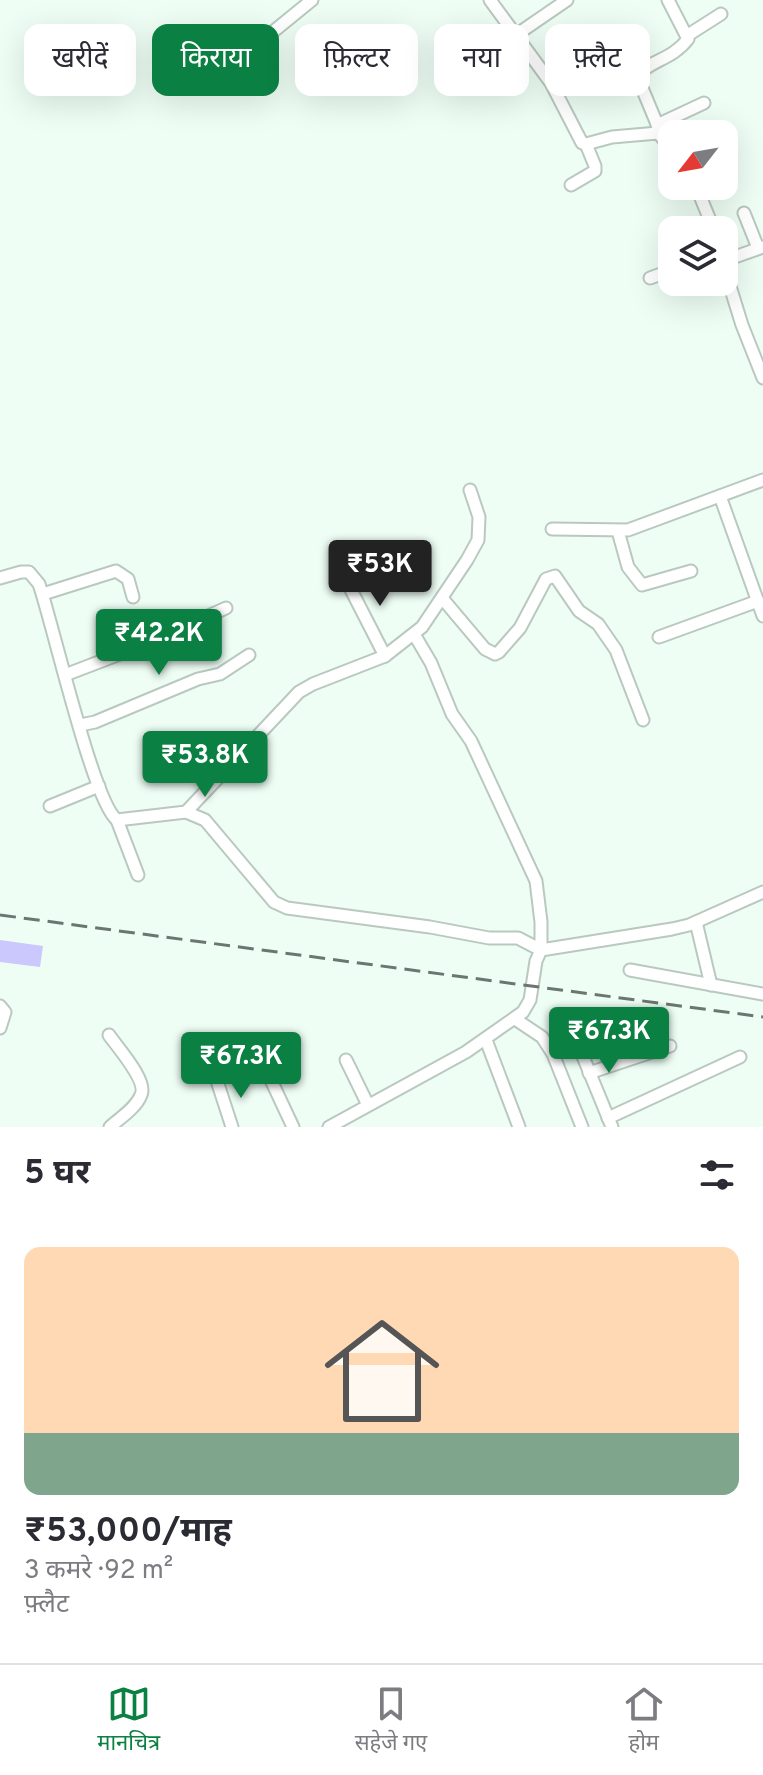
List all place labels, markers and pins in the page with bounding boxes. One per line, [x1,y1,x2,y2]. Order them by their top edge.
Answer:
pin: ₹53K [333,540,427,608]
pin: ₹42.2K [94,609,224,677]
pin: ₹53.8K [140,731,270,799]
pin: ₹67.3K [544,1007,674,1075]
pin: ₹67.3K [176,1032,306,1100]

